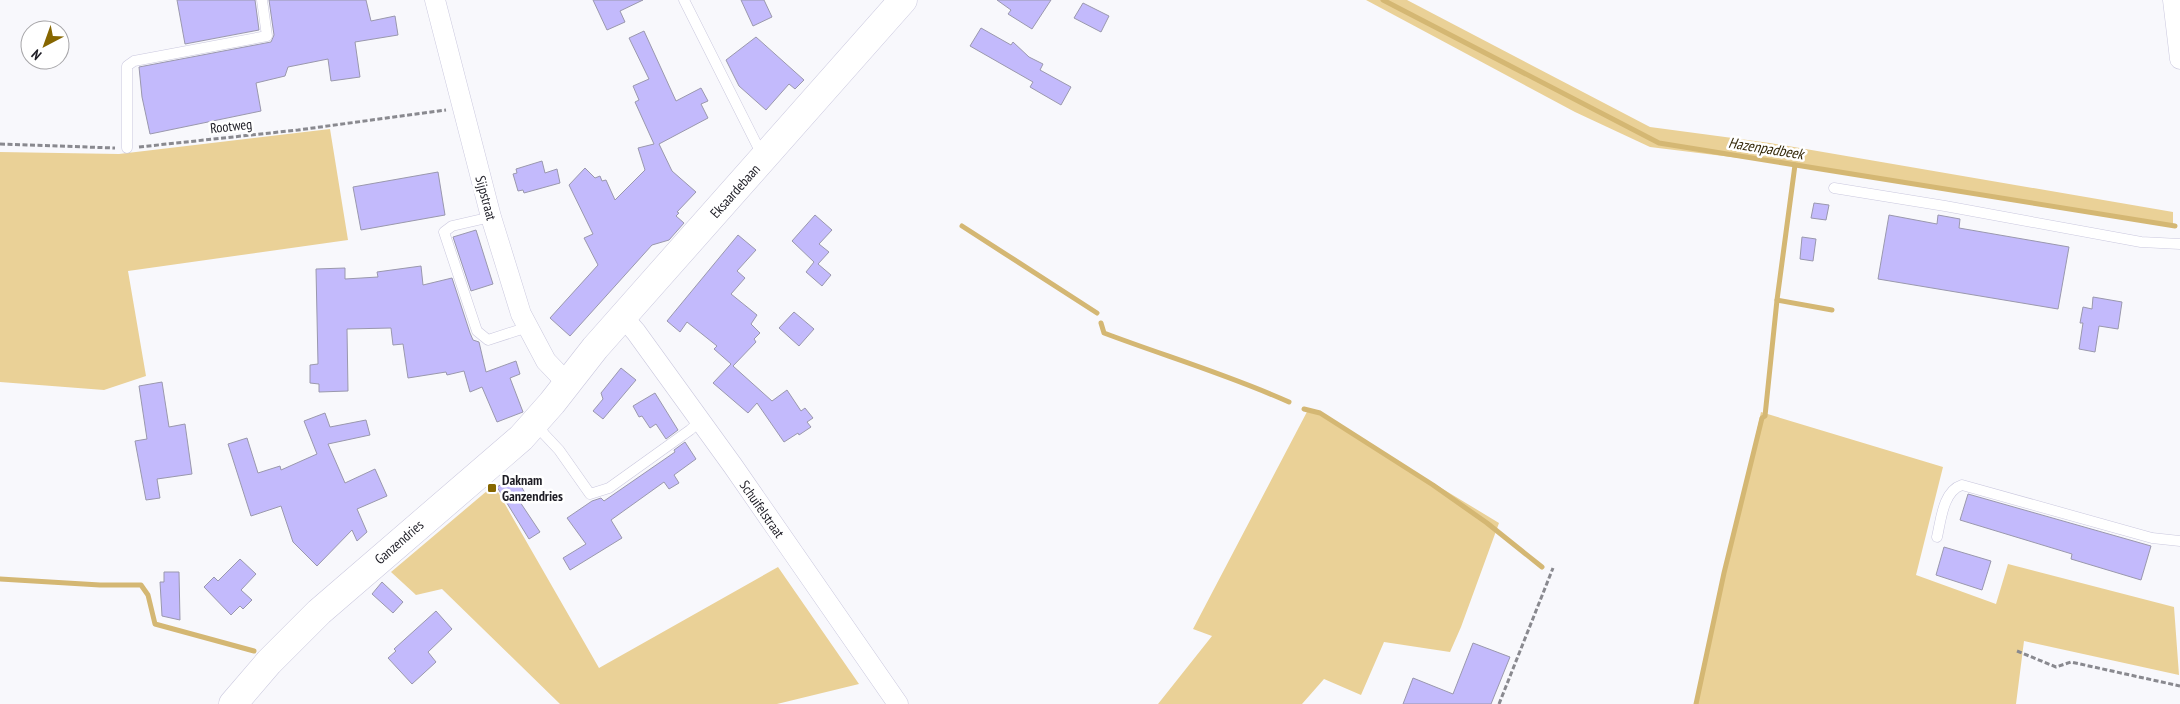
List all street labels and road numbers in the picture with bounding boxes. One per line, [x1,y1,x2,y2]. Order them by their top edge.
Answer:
street label: Rootweg [209,115,253,137]
street label: Eksaardebaan [706,160,764,222]
street label: Sijpstraat [471,174,501,222]
street label: Schuifelstraat [736,477,788,541]
street label: Ganzendries [371,516,427,568]

